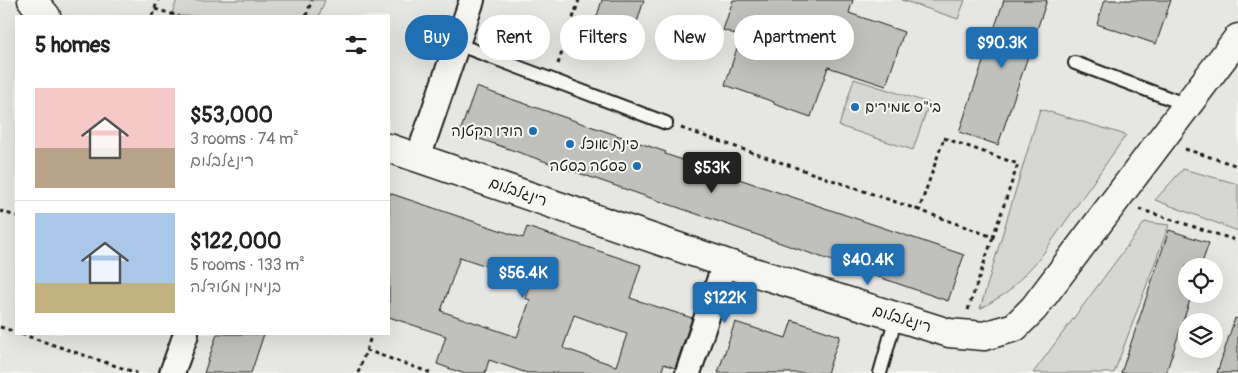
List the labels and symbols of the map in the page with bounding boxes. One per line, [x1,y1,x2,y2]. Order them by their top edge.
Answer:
pin: $90.3K [961,27,1043,69]
place label: בי"ס אמירים [865,98,941,117]
marker: בי"ס אמירים [849,101,861,113]
place label: הודו הקטנה [451,122,523,141]
marker: הודו הקטנה [527,125,539,137]
place label: פינת אוכל [580,135,639,154]
marker: פינת אוכל [564,138,576,150]
pin: $53K [682,152,742,194]
place label: פסטה בסטה [550,157,627,176]
marker: פסטה בסטה [631,160,643,172]
street label: רינגלבלום [486,173,550,211]
pin: $40.4K [827,244,909,286]
pin: $56.4K [482,256,564,299]
pin: $122K [690,282,760,324]
street label: רינגלבלום [870,301,934,337]

